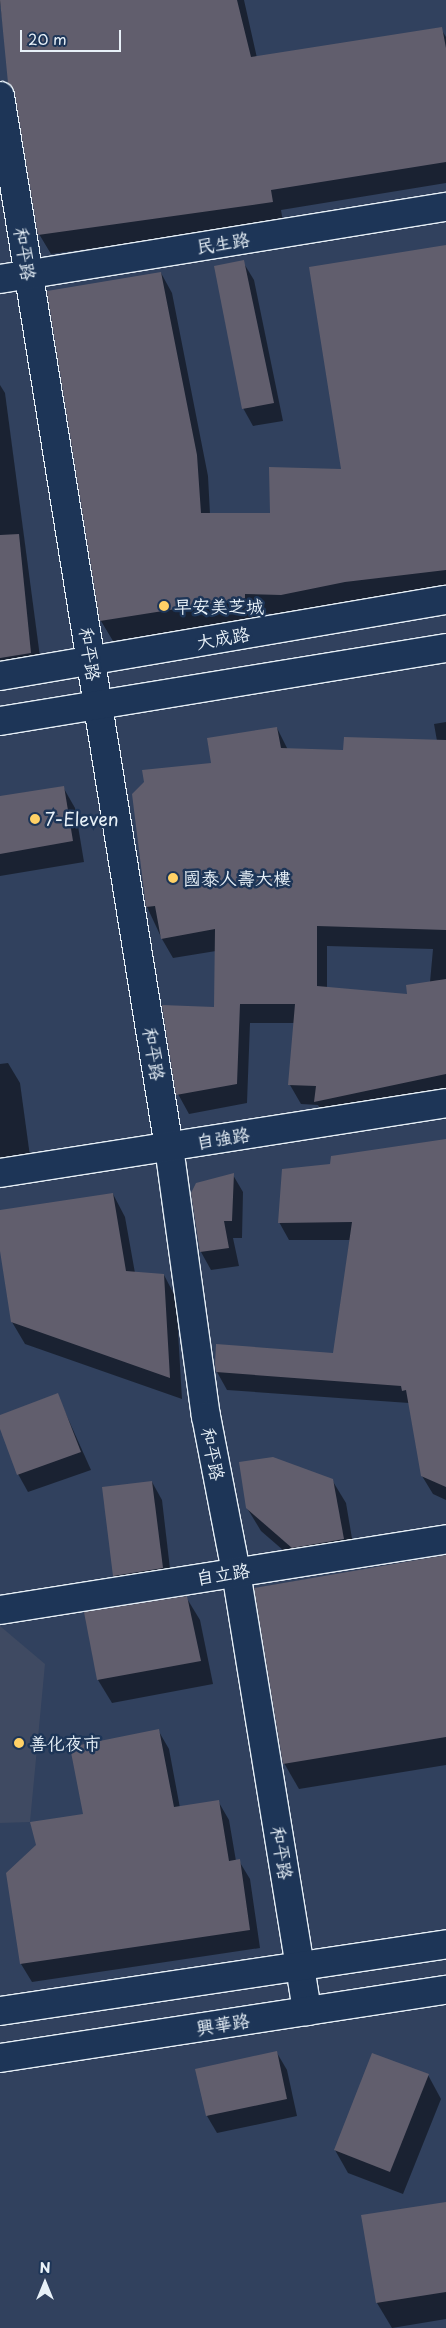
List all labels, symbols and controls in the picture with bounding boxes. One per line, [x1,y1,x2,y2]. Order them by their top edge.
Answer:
scale bar [22,20,124,52]
text: 20 m [28,27,67,50]
street label: 和平路 [10,226,40,282]
street label: 民生路 [195,228,251,258]
place label: 早安美芝城 [174,595,264,617]
marker: 早安美芝城 [158,600,170,612]
street label: 大成路 [195,623,251,653]
street label: 和平路 [75,626,105,682]
place label: 7-Eleven [45,808,119,830]
marker: 7-Eleven [29,813,41,825]
place label: 國泰人壽大樓 [183,867,291,889]
marker: 國泰人壽大樓 [167,872,179,884]
street label: 和平路 [139,1026,169,1082]
street label: 自強路 [195,1123,251,1153]
street label: 和平路 [197,1425,229,1483]
street label: 自立路 [195,1559,251,1589]
place label: 善化夜市 [29,1732,101,1754]
marker: 善化夜市 [13,1737,25,1749]
street label: 和平路 [267,1825,297,1881]
street label: 興華路 [195,2009,251,2039]
text: N [39,2257,51,2278]
north arrow [20,2258,70,2308]

